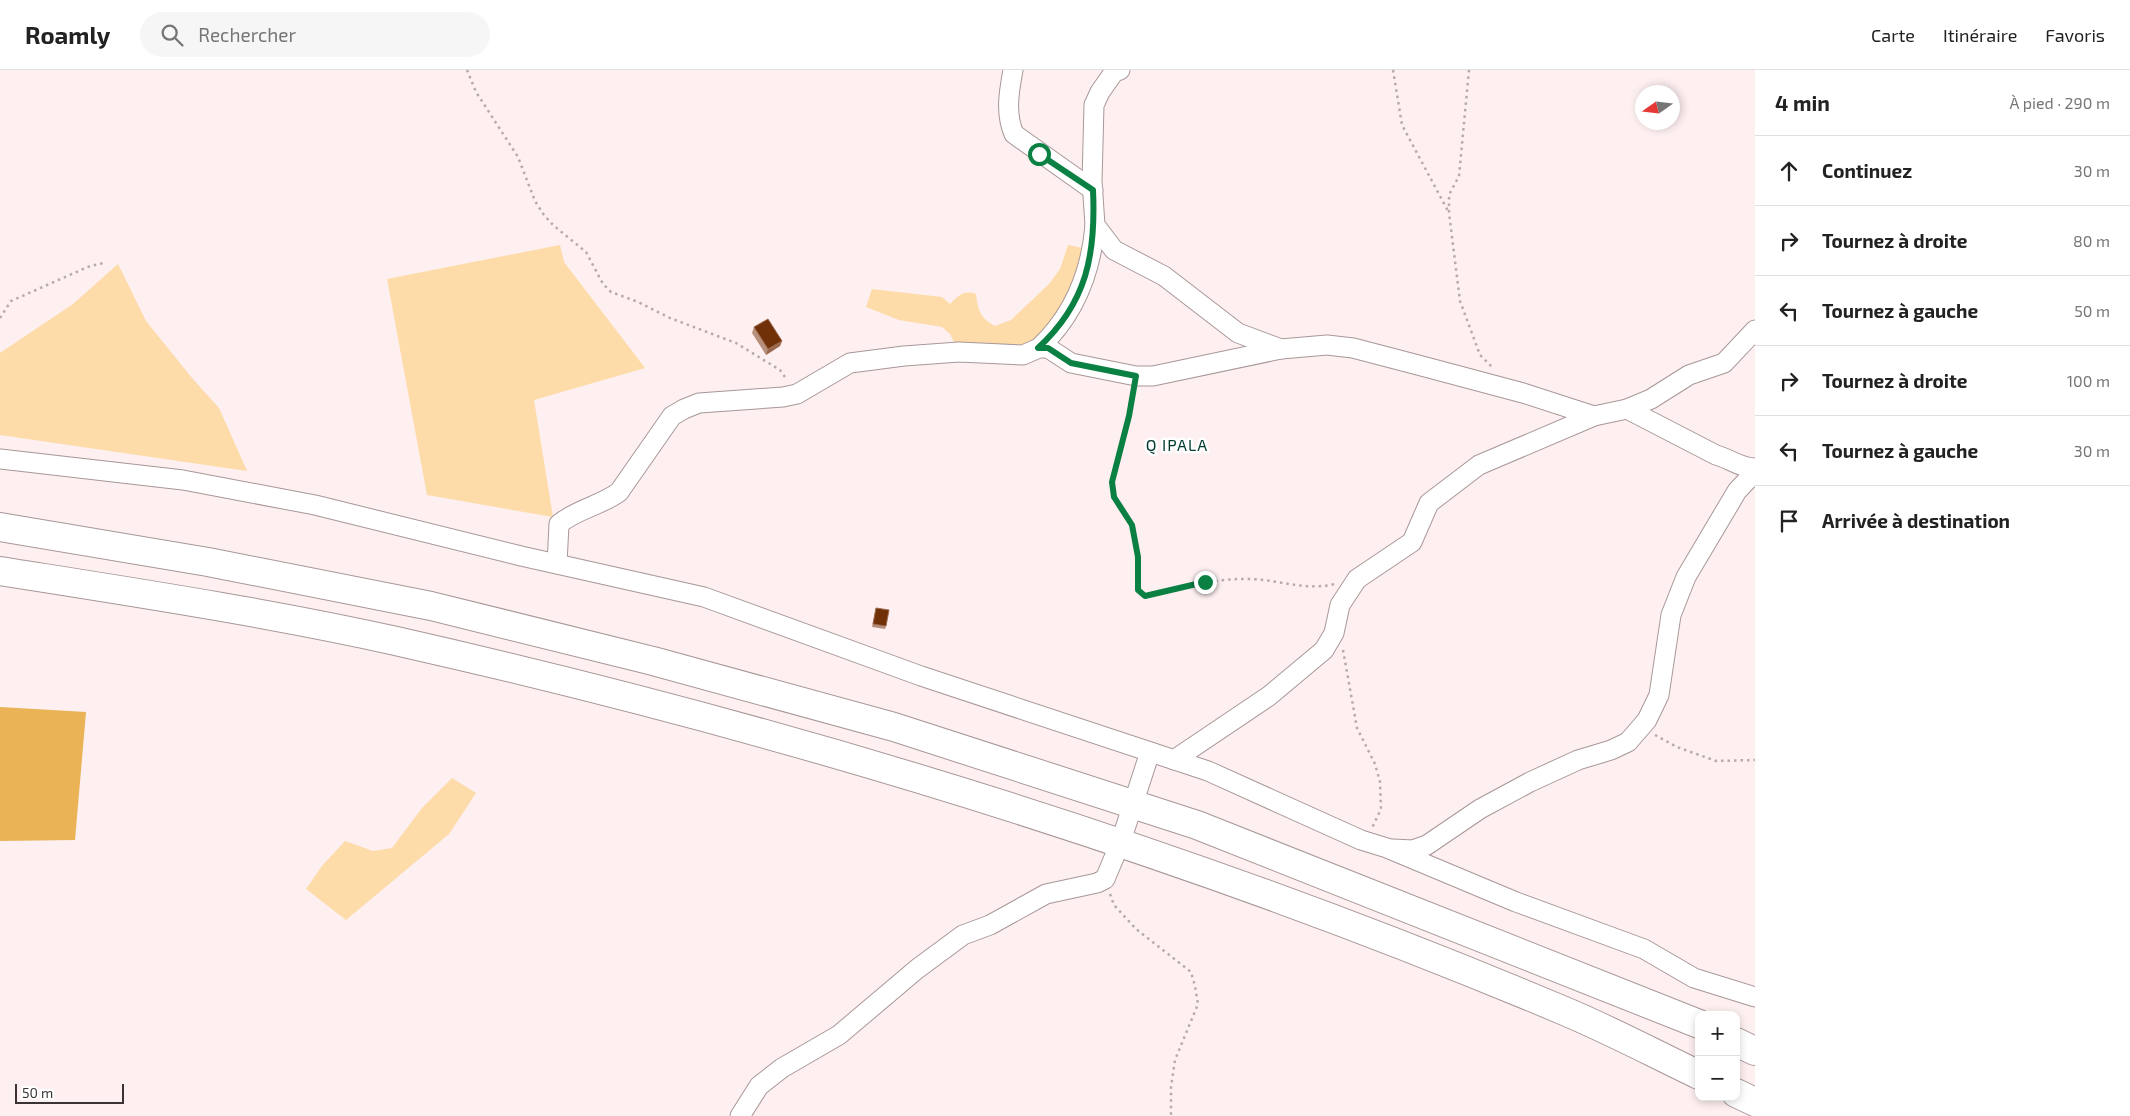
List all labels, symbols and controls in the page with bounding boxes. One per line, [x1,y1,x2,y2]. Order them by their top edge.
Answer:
search box [140,12,490,57]
text: Roamly [25,20,110,49]
icon: search [158,21,186,49]
text: Rechercher [198,23,296,46]
text: Carte [1871,24,1915,46]
text: Itinéraire [1943,24,2017,46]
text: Favoris [2045,24,2105,46]
north arrow [1635,85,1680,130]
text: 4 min [1775,90,1830,115]
text: À pied · 290 m [2010,93,2110,112]
route start [1028,143,1051,166]
icon: ahead [1775,157,1803,185]
text: Continuez [1822,159,1912,182]
text: 30 m [2074,161,2110,180]
icon: right [1775,227,1803,255]
text: Tournez à droite [1822,229,1968,252]
text: 80 m [2073,231,2110,250]
icon: left [1775,297,1803,325]
text: Tournez à gauche [1822,299,1978,322]
text: 50 m [2074,301,2110,320]
icon: right [1775,367,1803,395]
text: Tournez à droite [1822,369,1968,392]
text: 100 m [2067,371,2110,390]
district label: Q IPALA [1146,435,1208,455]
icon: left [1775,437,1803,465]
text: Tournez à gauche [1822,439,1978,462]
text: 30 m [2074,441,2110,460]
icon: arrive [1775,507,1803,535]
text: Arrivée à destination [1822,509,2010,532]
route end [1194,571,1217,594]
map controls [1695,1011,1740,1101]
button: + [1695,1011,1740,1056]
button: − [1695,1056,1740,1101]
scale bar [15,1081,124,1104]
text: 50 m [22,1084,53,1101]

